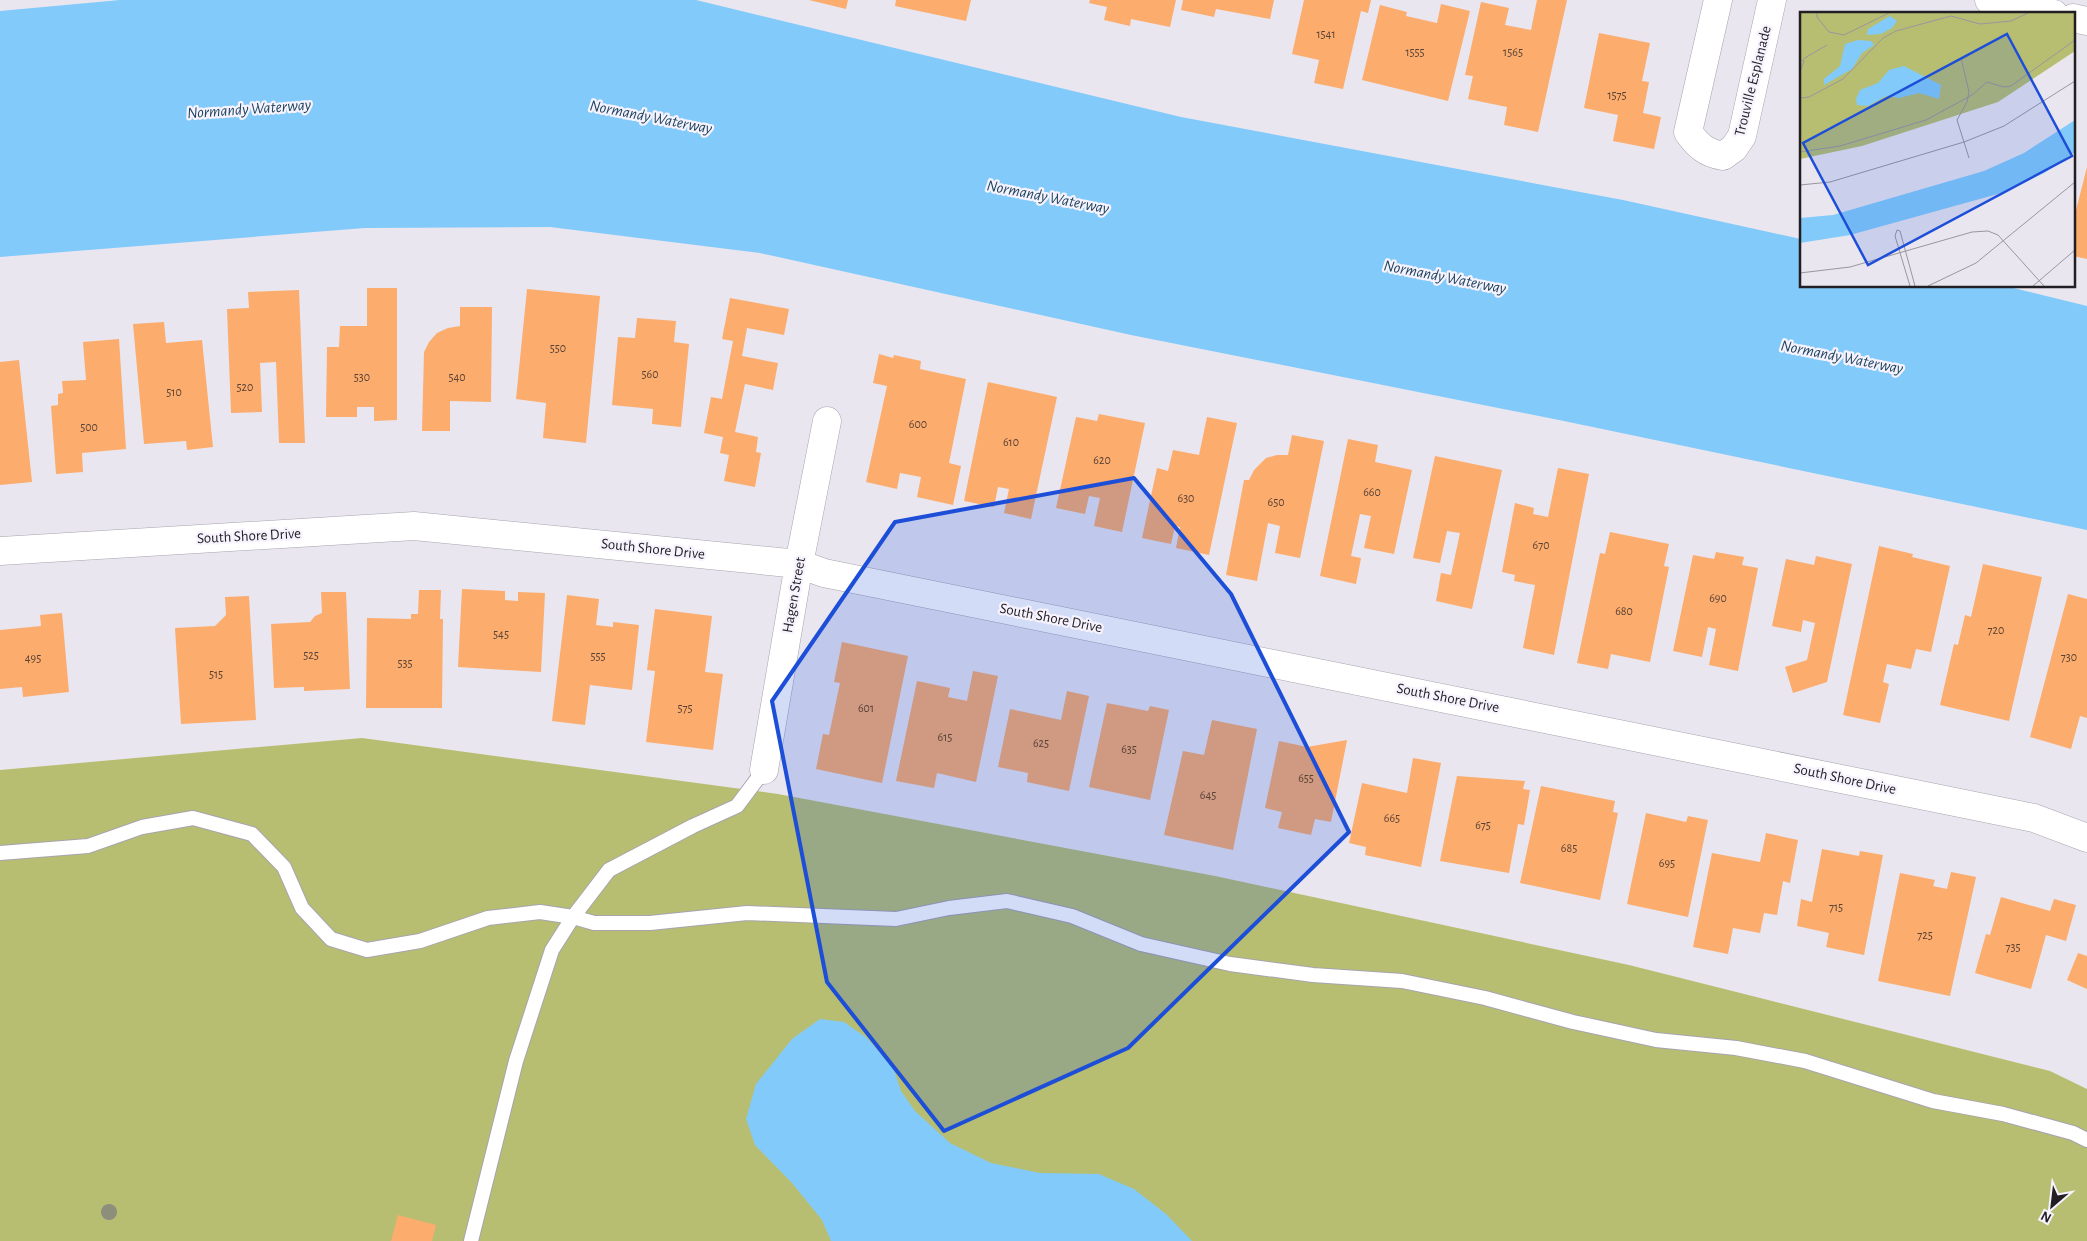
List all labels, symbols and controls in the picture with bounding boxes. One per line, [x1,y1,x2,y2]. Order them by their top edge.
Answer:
inset map [1800,12,2074,288]
street label: Trouville Esplanade [1732,24,1774,138]
house number: 1541 [1316,28,1336,40]
house number: 1555 [1405,46,1425,58]
house number: 1565 [1503,46,1523,58]
house number: 1575 [1607,89,1627,101]
water label: Normandy Waterway [187,97,312,121]
water label: Normandy Waterway [589,97,714,137]
water label: Normandy Waterway [986,177,1111,217]
water label: Normandy Waterway [1383,257,1508,297]
water label: Normandy Waterway [1780,337,1905,377]
house number: 550 [550,342,566,354]
house number: 560 [642,368,659,380]
house number: 530 [354,371,370,383]
house number: 540 [448,371,466,383]
house number: 520 [237,381,253,393]
house number: 510 [166,386,182,398]
house number: 600 [909,418,927,430]
house number: 500 [80,421,98,433]
house number: 610 [1003,436,1019,448]
house number: 620 [1093,454,1111,466]
house number: 660 [1363,486,1381,498]
house number: 630 [1178,492,1194,504]
house number: 650 [1268,496,1285,508]
street label: South Shore Drive [197,526,302,546]
street label: South Shore Drive [600,536,706,562]
house number: 670 [1533,539,1549,551]
street label: Hagen Street [780,556,808,634]
house number: 690 [1709,592,1727,604]
street label: South Shore Drive [998,601,1104,635]
house number: 680 [1615,605,1633,617]
house number: 720 [1988,624,2004,636]
house number: 545 [493,628,509,640]
house number: 525 [303,649,319,661]
house number: 555 [590,650,606,662]
house number: 730 [2061,651,2077,663]
house number: 495 [25,652,41,664]
house number: 535 [398,657,412,669]
house number: 515 [209,668,223,680]
street label: South Shore Drive [1395,681,1501,715]
house number: 575 [677,702,693,714]
house number: 601 [858,702,874,714]
house number: 615 [938,731,952,743]
house number: 625 [1033,737,1049,749]
house number: 635 [1121,743,1137,755]
street label: South Shore Drive [1792,761,1898,797]
house number: 655 [1298,772,1314,784]
house number: 645 [1200,789,1216,801]
house number: 665 [1384,812,1400,824]
house number: 675 [1475,819,1491,831]
house number: 685 [1561,842,1577,854]
house number: 695 [1659,857,1675,869]
house number: 715 [1829,901,1843,913]
house number: 725 [1917,929,1933,941]
house number: 735 [2006,941,2020,953]
north arrow [2027,1181,2077,1231]
text: N [2039,1208,2054,1225]

